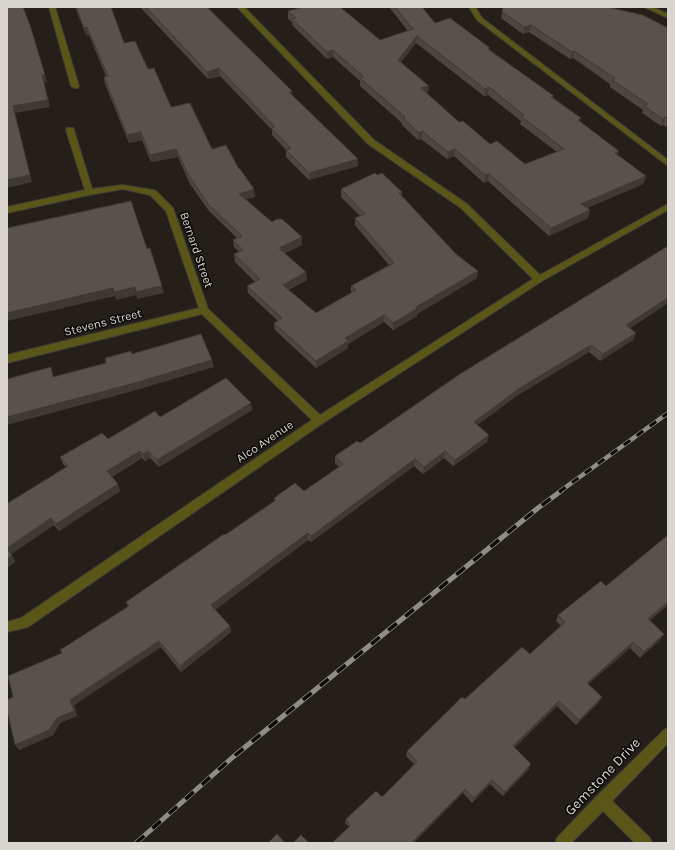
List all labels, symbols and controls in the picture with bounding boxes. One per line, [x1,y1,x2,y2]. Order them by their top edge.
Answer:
street label: Bernard Street [176,210,216,290]
street label: Stevens Street [63,306,143,340]
street label: Alco Avenue [234,418,296,466]
street label: Gemstone Drive [562,735,644,819]

